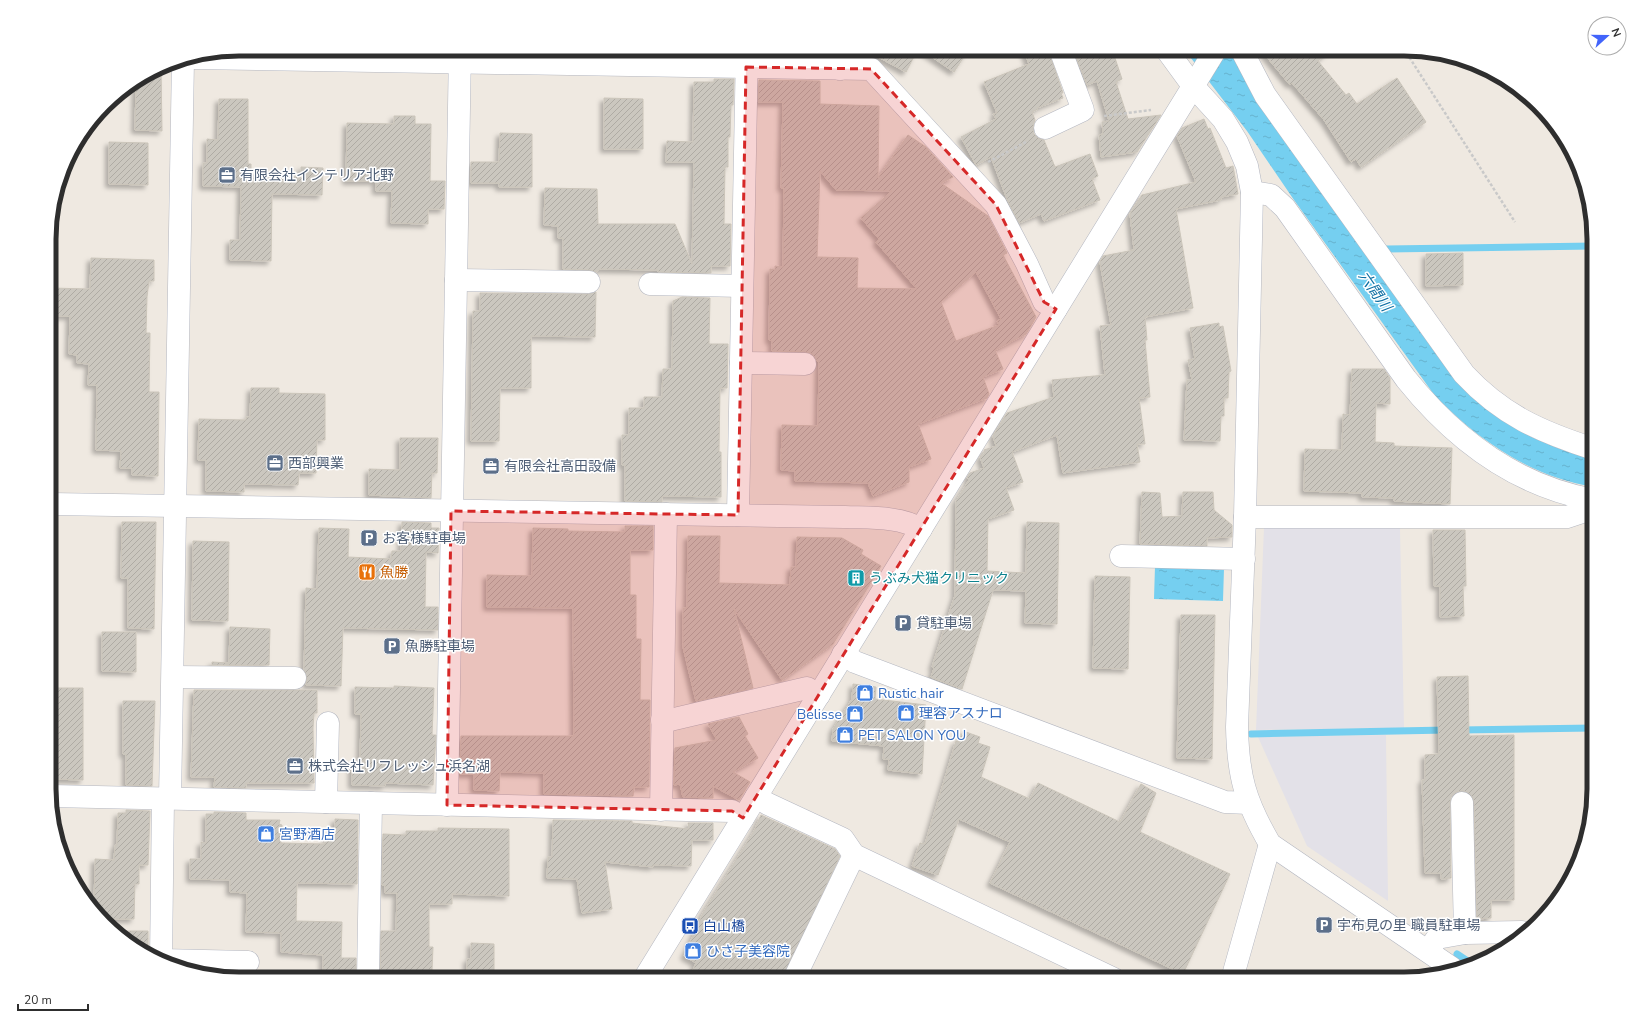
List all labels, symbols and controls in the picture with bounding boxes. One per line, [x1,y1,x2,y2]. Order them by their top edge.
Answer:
north arrow [1587,16,1627,56]
text: N [1607,26,1624,39]
office icon: 有限会社インテリア北野 [217,165,237,185]
place label: 有限会社インテリア北野 [240,166,394,185]
water label: 六間川 [1354,267,1397,317]
office icon: 西部興業 [265,453,285,473]
place label: 西部興業 [288,454,344,473]
office icon: 有限会社高田設備 [481,456,501,476]
place label: 有限会社高田設備 [504,457,616,476]
parking icon: お客様駐車場 [359,528,379,548]
place label: お客様駐車場 [382,529,466,548]
restaurant icon: 魚勝 [357,562,377,582]
place label: 魚勝 [380,563,409,582]
building icon: うぶみ犬猫クリニック [846,568,866,588]
place label: うぶみ犬猫クリニック [869,569,1009,588]
parking icon: 貸駐車場 [893,613,913,633]
place label: 貸駐車場 [916,614,972,633]
parking icon: 魚勝駐車場 [382,636,402,656]
place label: 魚勝駐車場 [405,637,475,656]
shop icon: Rustic hair [855,683,875,703]
place label: Rustic hair [878,684,944,703]
shop icon: 理容アスナロ [896,703,916,723]
shop icon: Belisse [845,704,865,724]
place label: 理容アスナロ [919,704,1003,723]
place label: Belisse [797,705,842,724]
shop icon: PET SALON YOU [835,725,855,745]
place label: PET SALON YOU [858,726,966,745]
office icon: 株式会社リフレッシュ浜名湖 [285,756,305,776]
place label: 株式会社リフレッシュ浜名湖 [308,757,490,776]
shop icon: 宮野酒店 [256,824,276,844]
place label: 宮野酒店 [279,825,335,844]
parking icon: 宇布見の里 職員駐車場 [1314,915,1334,935]
bus stop icon: 白山橋 [680,916,700,936]
place label: 宇布見の里 職員駐車場 [1337,916,1481,935]
place label: 白山橋 [703,917,745,936]
shop icon: ひさ子美容院 [683,941,703,961]
place label: ひさ子美容院 [706,942,790,961]
scale bar [18,986,88,1012]
text: 20 m [24,992,52,1008]

